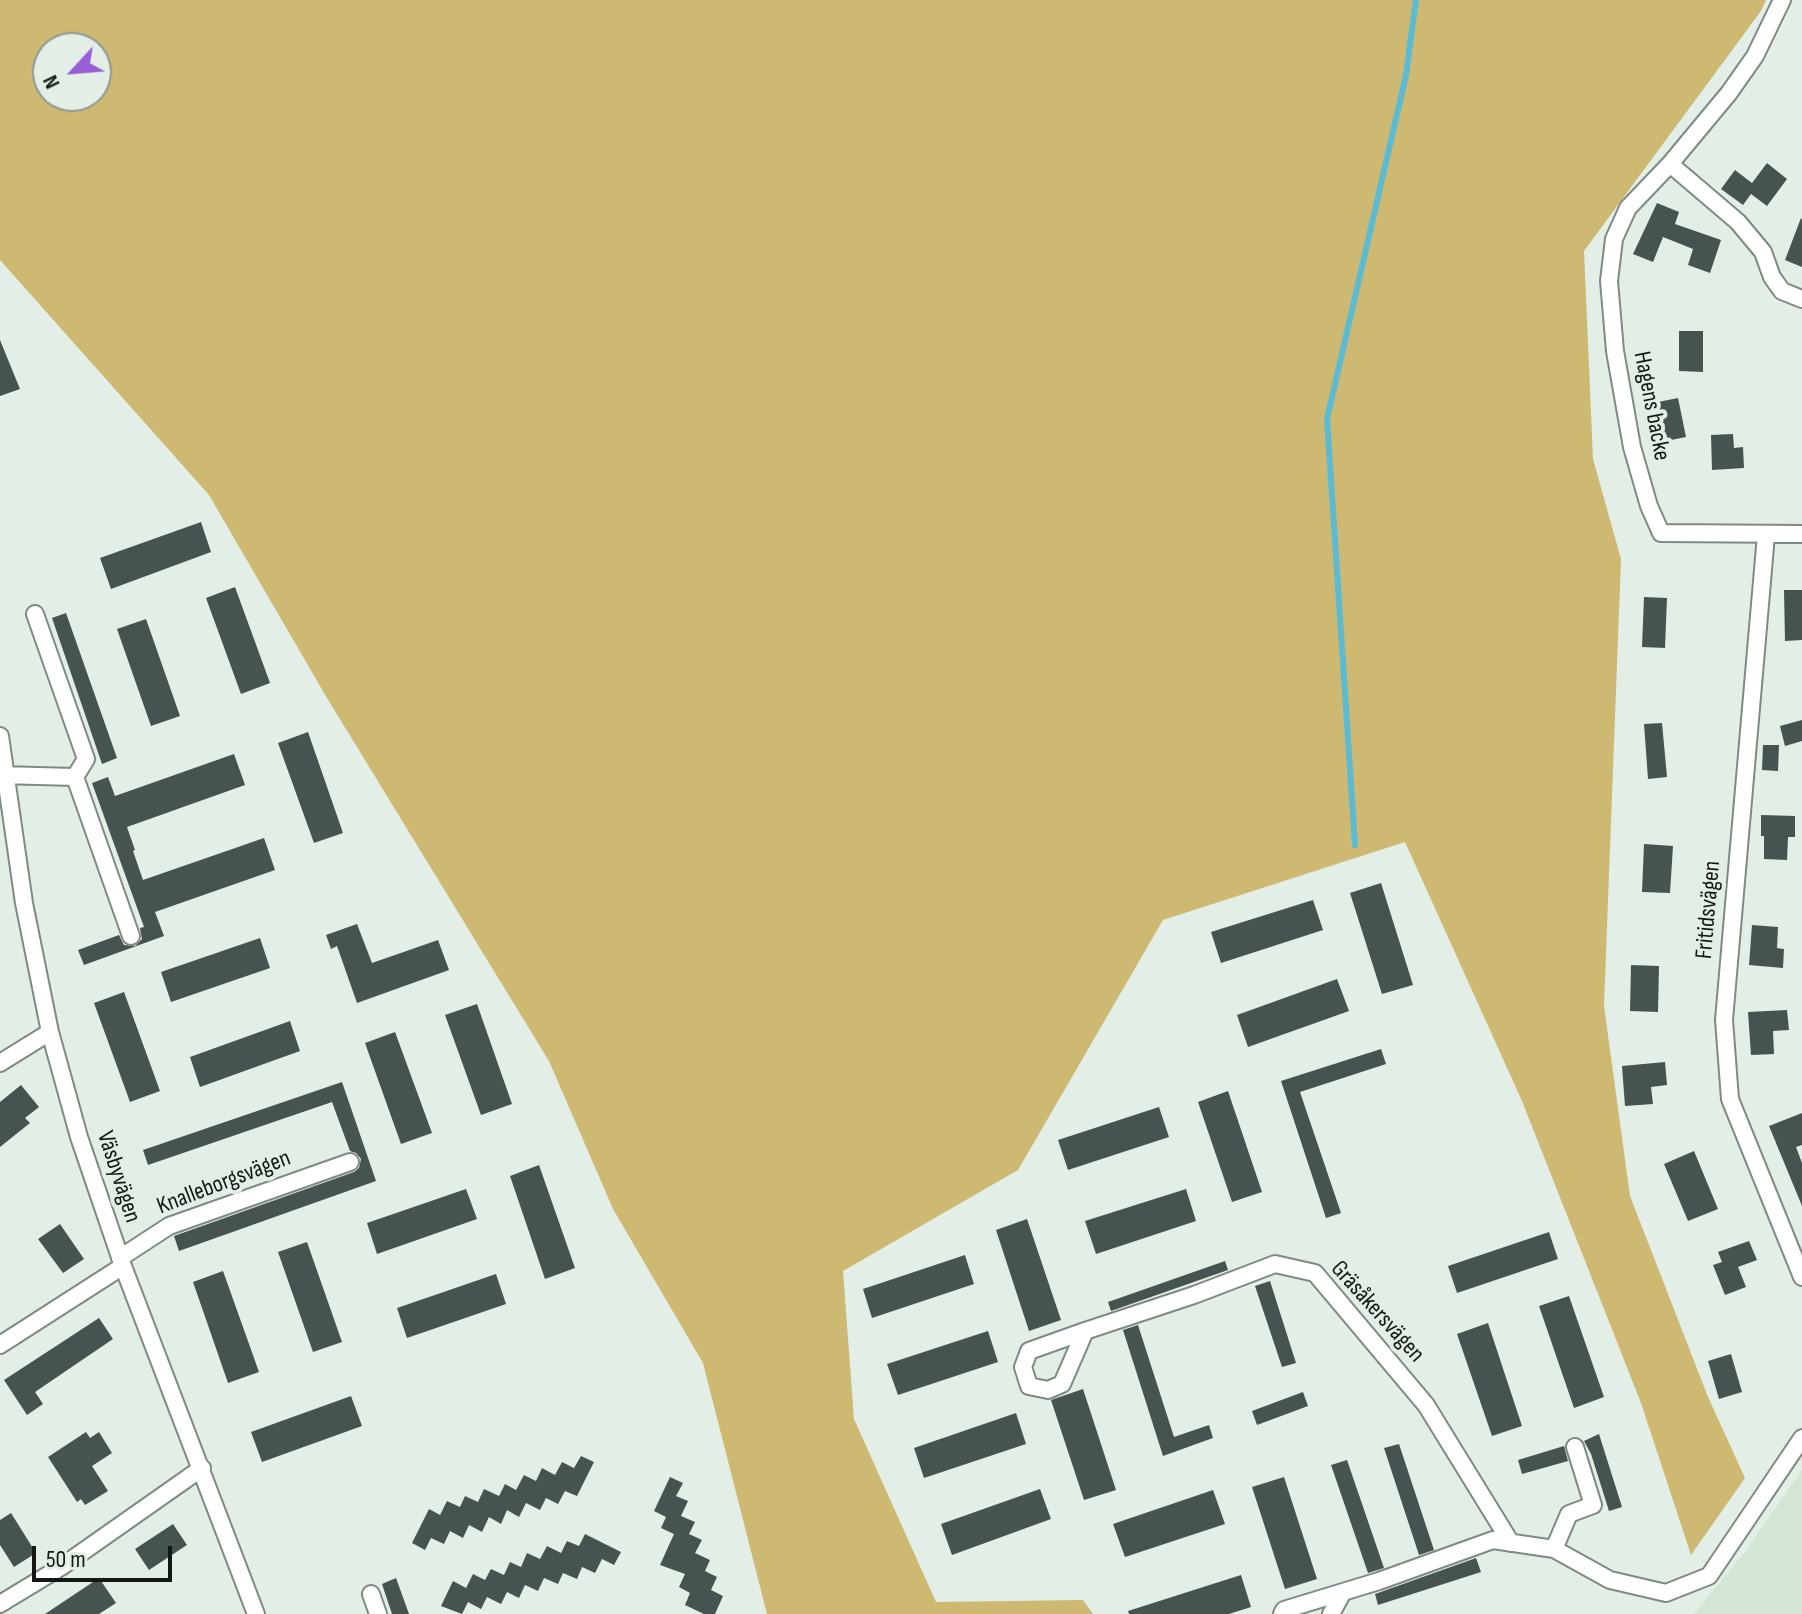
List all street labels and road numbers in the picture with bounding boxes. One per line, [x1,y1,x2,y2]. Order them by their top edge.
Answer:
street label: Hagens backe [1626,349,1676,463]
street label: Fritidsvägen [1690,860,1728,960]
street label: Väsbyvägen [90,1128,146,1226]
street label: Knalleborgsvägen [153,1144,295,1222]
street label: Gräsåkersvägen [1324,1255,1430,1369]

